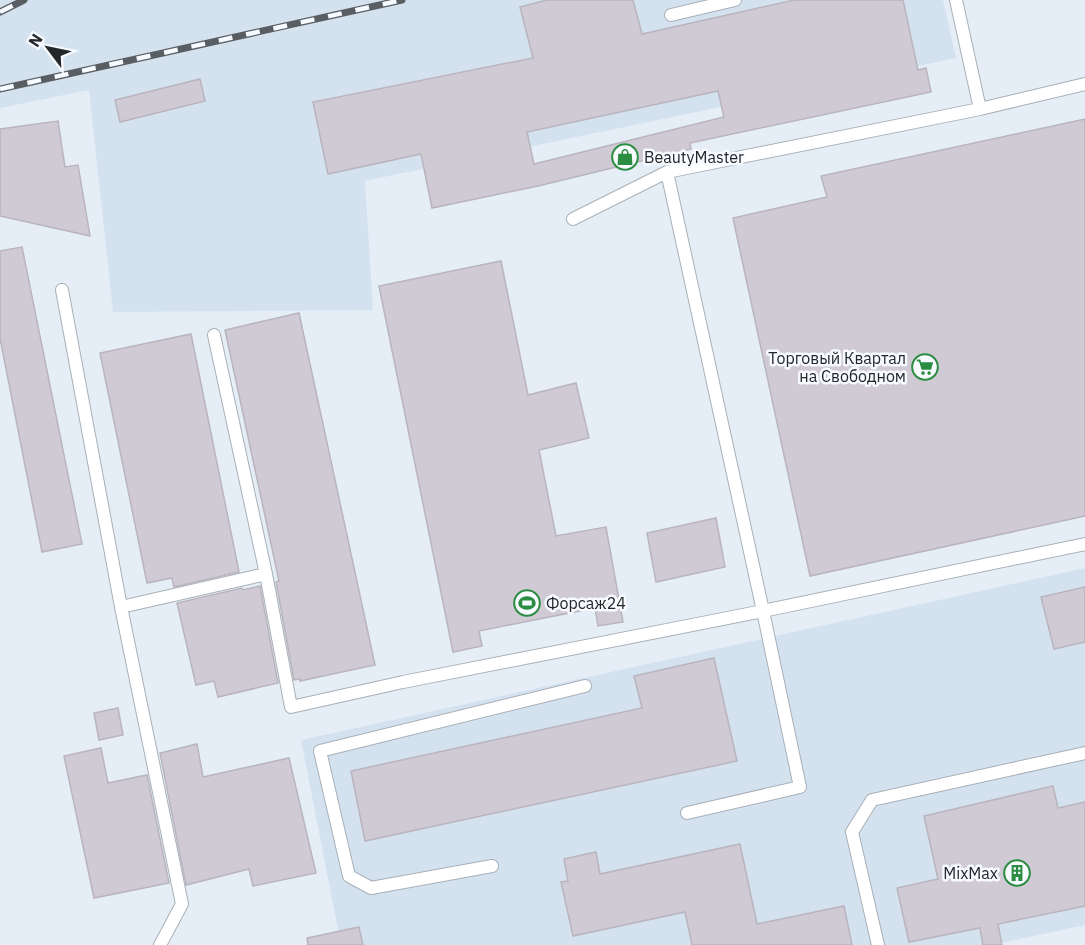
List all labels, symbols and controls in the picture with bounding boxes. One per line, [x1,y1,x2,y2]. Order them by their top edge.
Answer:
north arrow [18,18,78,78]
text: N [24,30,47,50]
shop icon: BeautyMaster [610,142,640,172]
place label: BeautyMaster [644,147,744,167]
place label: Торговый Квартал на Свободном [768,348,906,386]
supermarket icon: Торговый Квартал на Свободном [910,352,940,382]
sports icon: Форсаж24 [512,588,542,618]
place label: Форсаж24 [546,593,626,613]
building icon: MixMax [1002,858,1032,888]
place label: MixMax [943,863,998,883]

